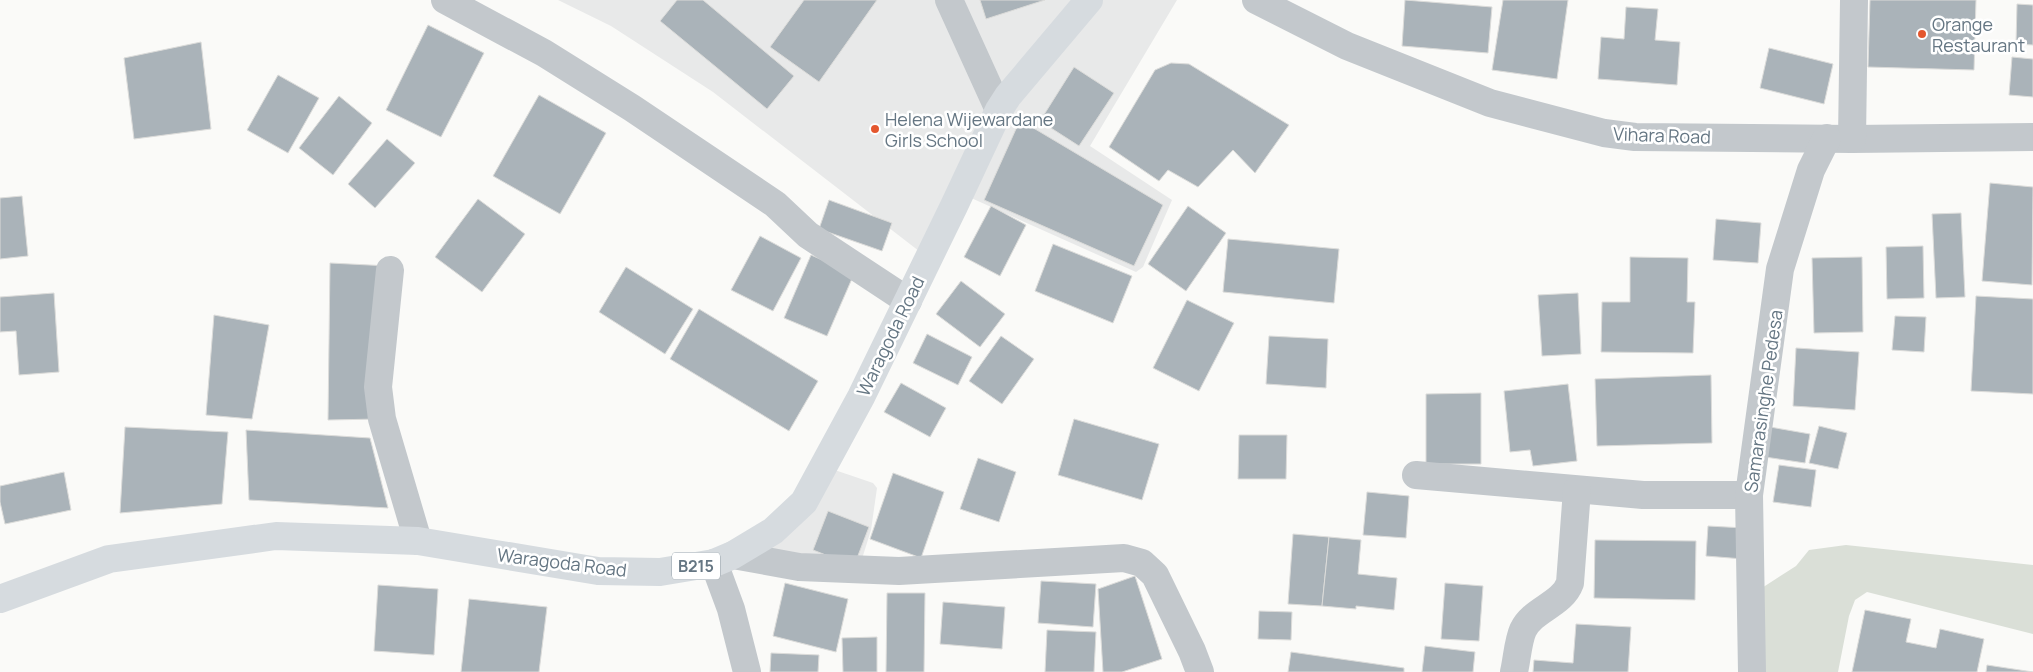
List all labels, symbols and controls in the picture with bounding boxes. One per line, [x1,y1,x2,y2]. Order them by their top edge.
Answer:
place label: Orange Restaurant [1932,12,2025,57]
marker: Orange Restaurant [1916,28,1928,40]
place label: Helena Wijewardane Girls School [885,107,1053,152]
street label: Vihara Road [1613,121,1711,149]
marker: Helena Wijewardane Girls School [869,123,881,135]
street label: Waragoda Road [851,272,929,400]
street label: Samarasinghe Pedesa [1738,308,1788,494]
street label: Waragoda Road [496,542,628,582]
road number: B215 [672,552,720,580]

